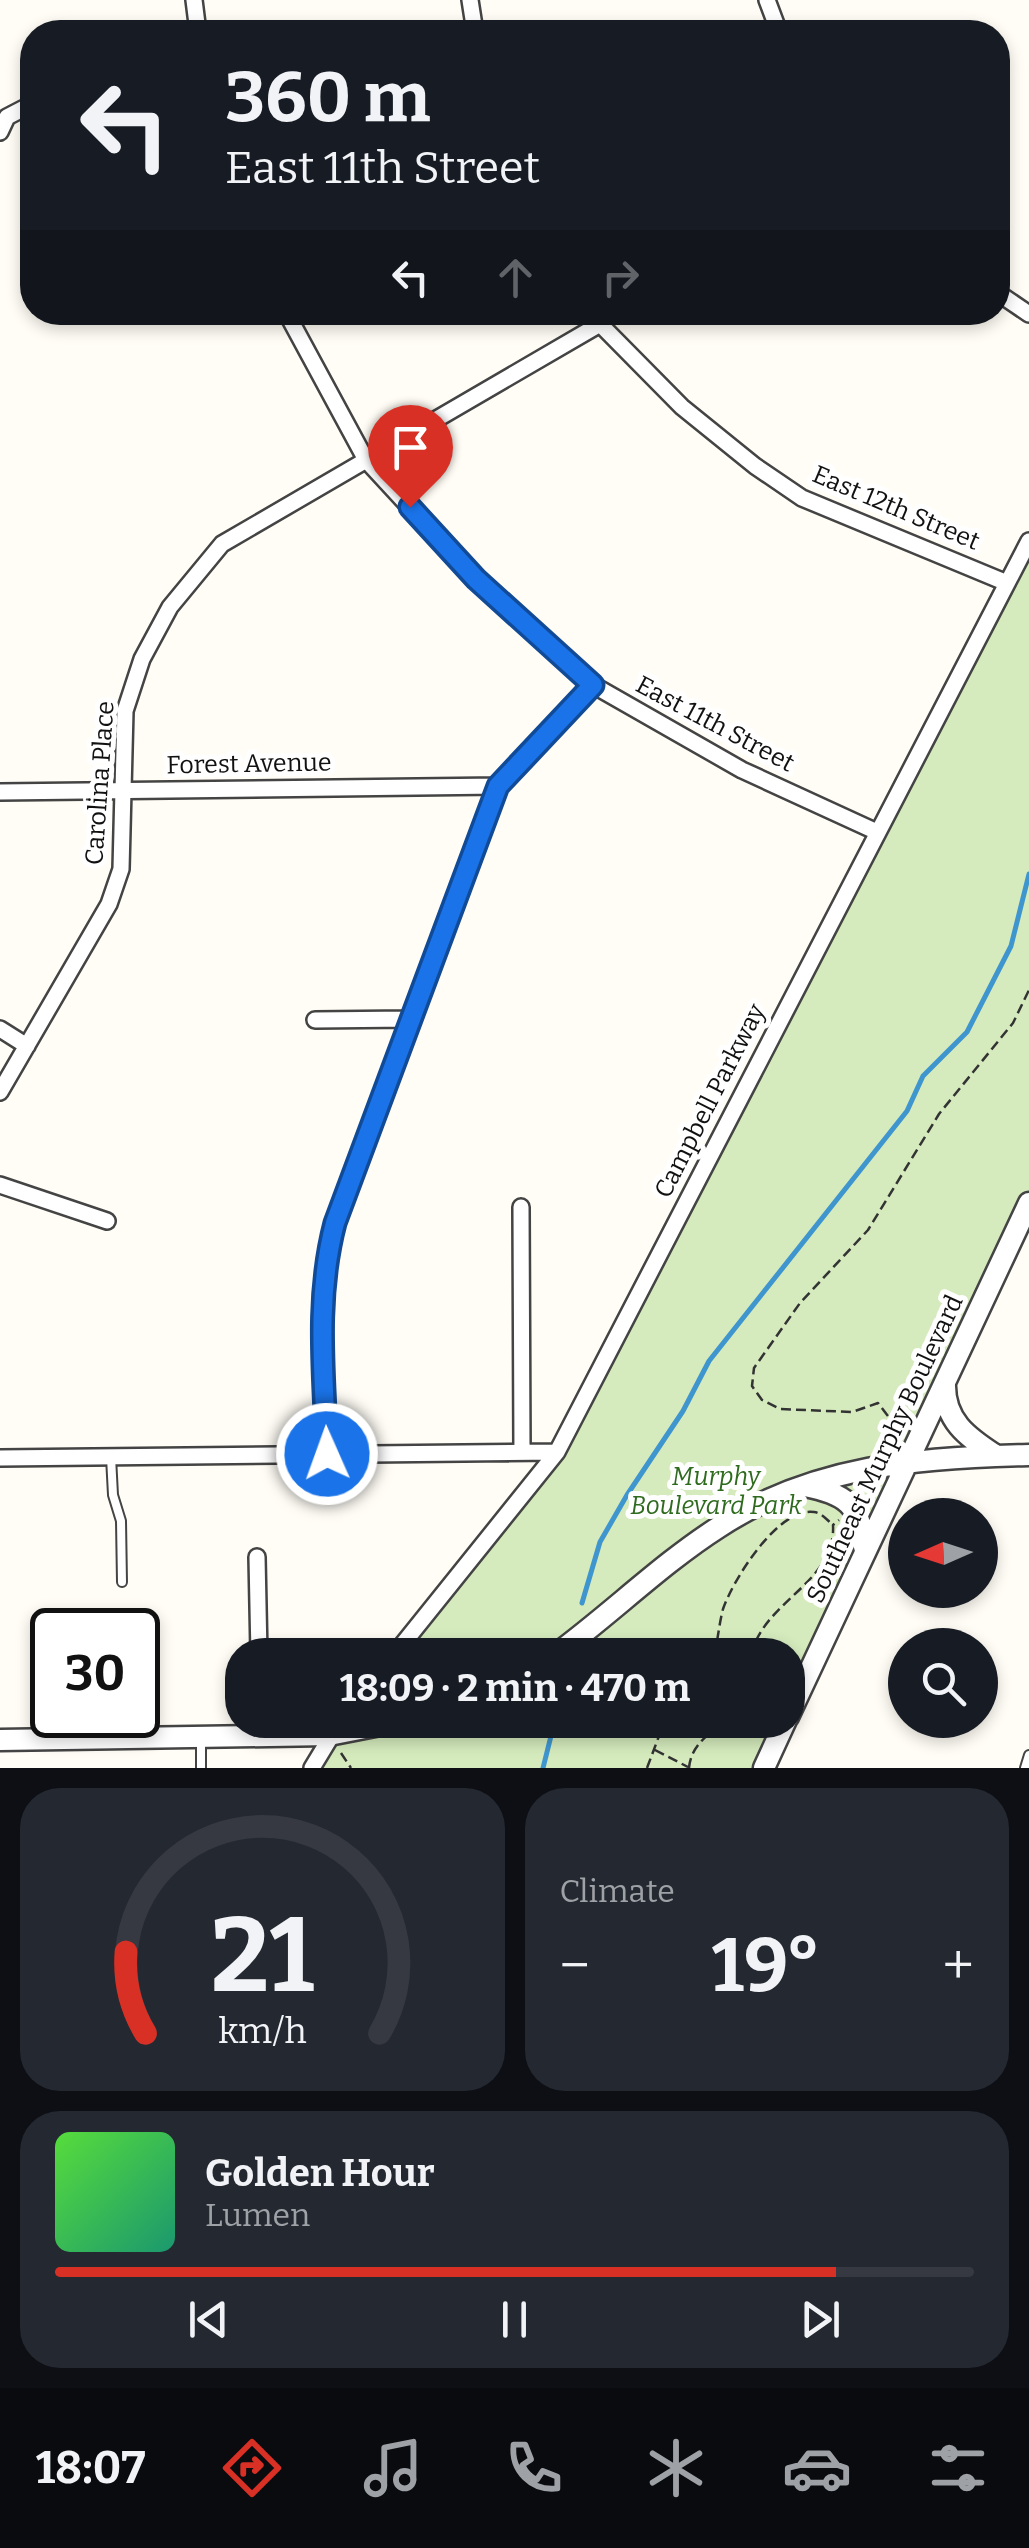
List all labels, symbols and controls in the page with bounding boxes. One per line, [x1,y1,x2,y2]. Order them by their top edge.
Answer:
text: 360 m [225,56,431,140]
icon: left [60,60,190,190]
text: East 11th Street [225,141,540,195]
icon: left [383,250,438,305]
icon: ahead [488,250,543,305]
icon: right [593,250,648,305]
pin [368,405,453,508]
icon: arrive [383,420,438,475]
street label: East 12th Street [808,459,984,557]
street label: East 11th Street [631,670,799,778]
street label: Carolina Place [79,700,121,866]
street label: Forest Avenue [166,748,332,780]
street label: Campbell Parkway [648,998,772,1203]
street label: Southeast Murphy Boulevard [800,1290,970,1608]
position arrow [275,1402,379,1506]
park label: Murphy Boulevard Park [630,1462,802,1521]
north arrow [888,1498,998,1608]
map controls [888,1498,998,1738]
speed limit sign: 30 [30,1608,160,1738]
button: search [888,1628,998,1738]
text: 18:09 · 2 min · 470 m [340,1665,690,1711]
text: Climate [560,1872,675,1910]
text: 21 [211,1894,314,2019]
text: 19° [712,1921,821,2011]
text: − [560,1933,590,1999]
text: + [943,1933,974,1999]
text: km/h [218,2010,306,2052]
text: Golden Hour [205,2150,435,2196]
text: Lumen [205,2196,310,2234]
icon: previous [181,2292,236,2347]
icon: pause [487,2292,542,2347]
icon: next [793,2292,848,2347]
icon: directions [217,2433,287,2503]
icon: music [358,2433,428,2503]
icon: phone [499,2433,569,2503]
icon: climate [641,2433,711,2503]
icon: car [782,2433,852,2503]
icon: filters [923,2433,993,2503]
text: 18:07 [36,2441,145,2495]

